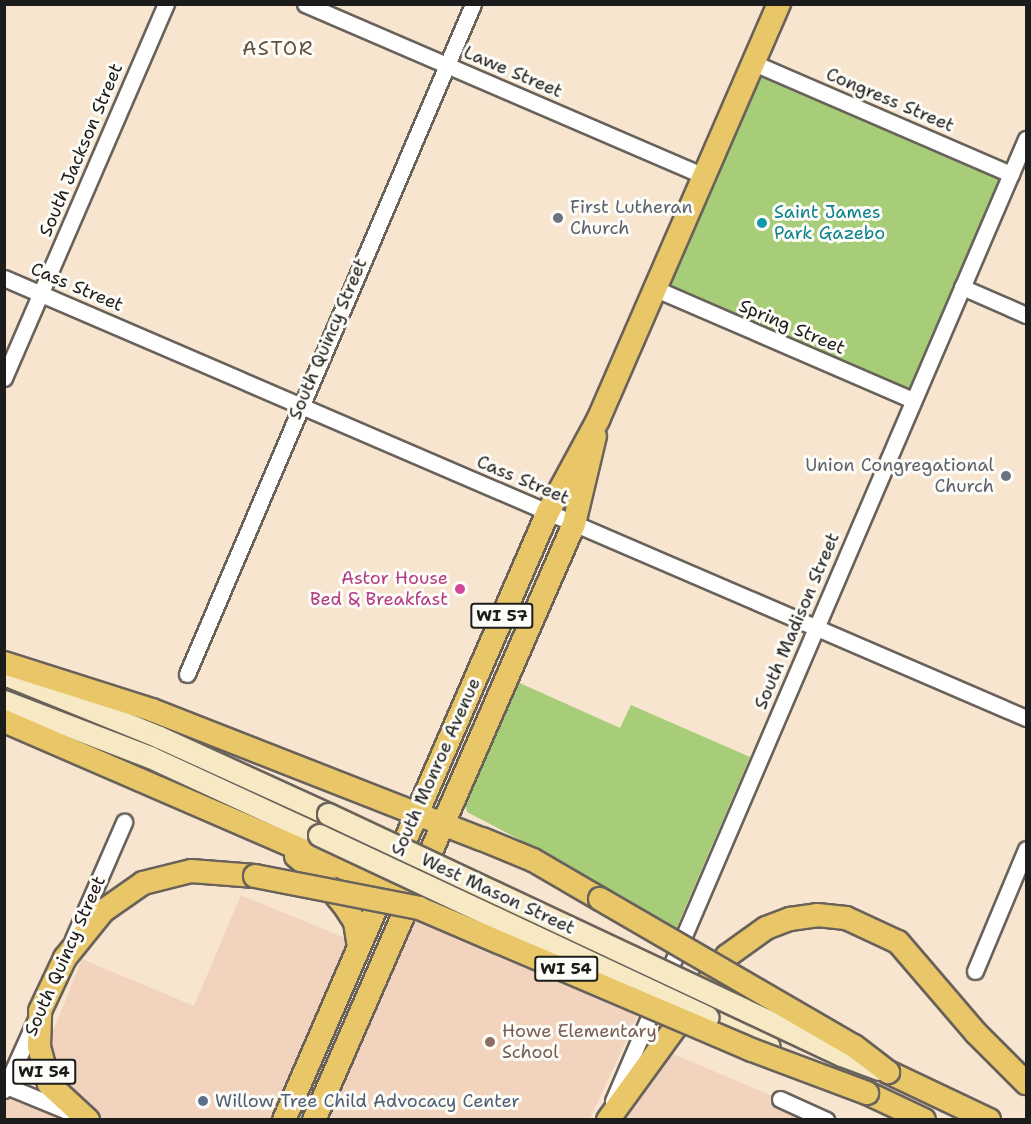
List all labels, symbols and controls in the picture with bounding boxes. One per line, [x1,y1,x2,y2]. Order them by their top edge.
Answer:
district label: ASTOR [242,36,314,60]
street label: Lawe Street [460,42,566,102]
street label: South Jackson Street [35,60,127,240]
street label: Congress Street [823,63,957,137]
place label: First Lutheran Church [570,197,692,240]
place label: Saint James Park Gazebo [774,202,885,244]
marker: First Lutheran Church [551,211,565,225]
marker: Saint James Park Gazebo [755,216,769,230]
street label: South Quincy Street [284,255,372,423]
street label: Cass Street [27,258,127,316]
street label: Spring Street [736,295,848,359]
street label: Cass Street [473,451,573,509]
place label: Union Congregational Church [805,455,994,498]
marker: Union Congregational Church [999,469,1013,483]
street label: South Madison Street [750,529,844,713]
place label: Astor House Bed & Breakfast [310,568,448,610]
marker: Astor House Bed & Breakfast [453,582,467,596]
road number: WI 57 [469,603,535,629]
street label: South Monroe Avenue [387,674,485,860]
street label: West Mason Street [418,849,578,939]
street label: South Quincy Street [20,873,110,1039]
road number: WI 54 [533,956,599,982]
place label: Howe Elementary School [502,1021,657,1064]
marker: Howe Elementary School [483,1035,497,1049]
road number: WI 54 [11,1059,77,1085]
place label: Willow Tree Child Advocacy Center [215,1090,520,1112]
marker: Willow Tree Child Advocacy Center [196,1094,210,1108]

